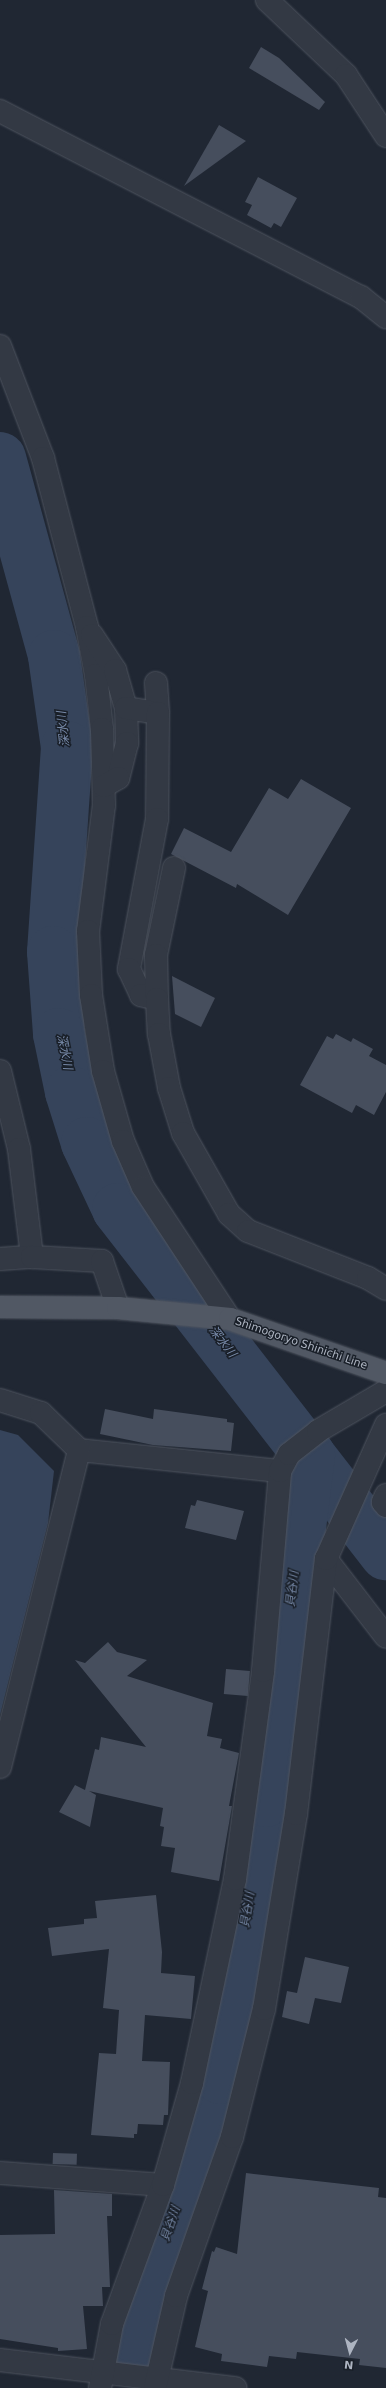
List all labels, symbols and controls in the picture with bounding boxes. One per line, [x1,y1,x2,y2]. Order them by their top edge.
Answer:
water label: 深水川 [55,710,73,748]
water label: 深水川 [53,1033,75,1071]
street label: Shimogoryo Shinichi Line [233,1315,369,1373]
water label: 深水川 [205,1323,239,1361]
water label: 貝谷川 [284,1570,302,1608]
water label: 貝谷川 [238,1891,258,1929]
water label: 貝谷川 [158,2205,184,2243]
north arrow [330,2332,370,2372]
text: N [343,2357,354,2371]

